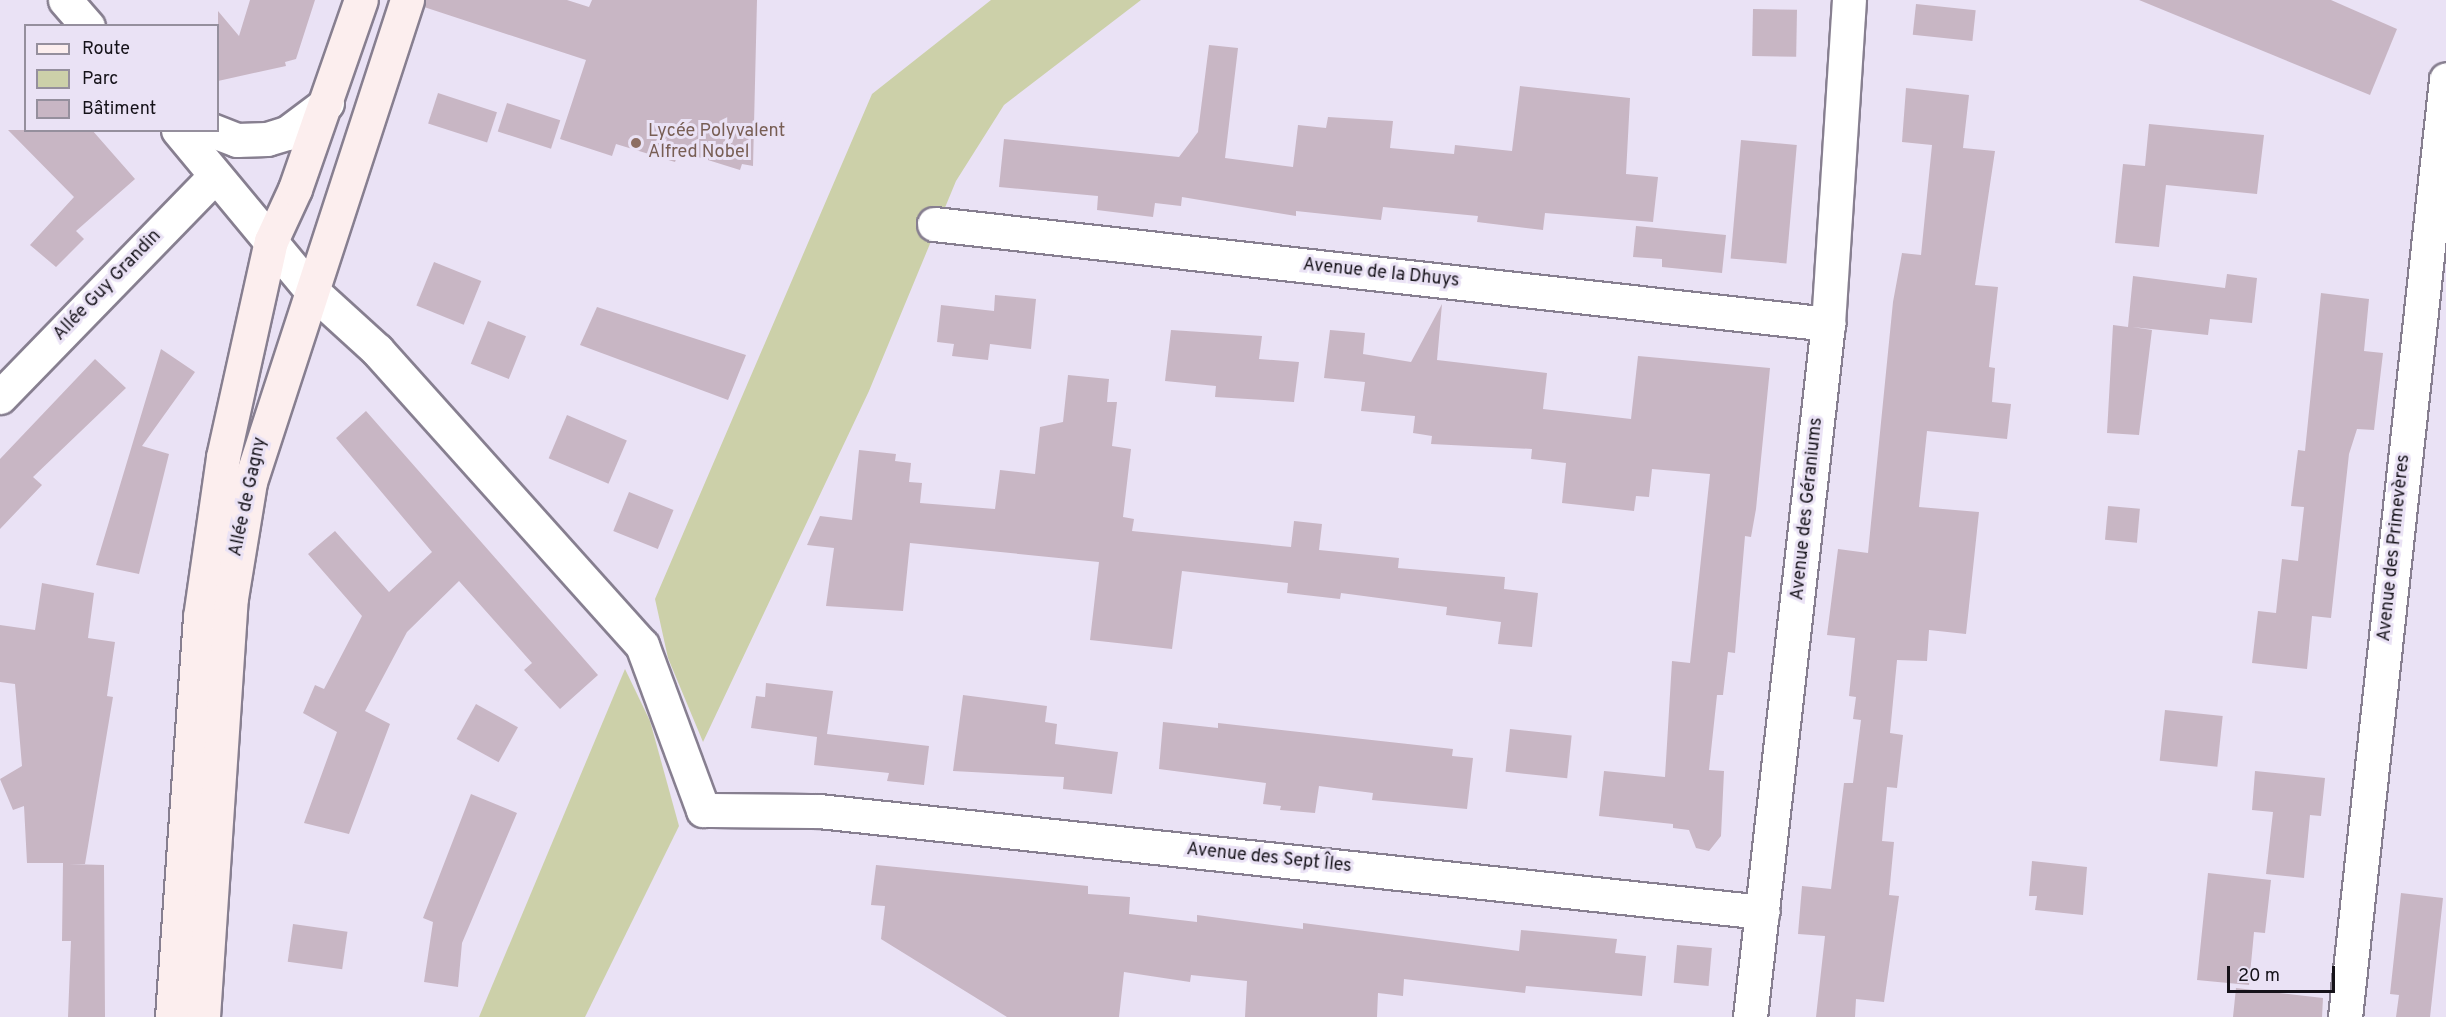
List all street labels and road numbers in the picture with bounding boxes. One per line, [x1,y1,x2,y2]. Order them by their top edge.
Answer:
street label: Allée Guy Grandin [50,226,166,346]
street label: Avenue de la Dhuys [1302,255,1460,293]
street label: Avenue des Géraniums [1788,416,1828,602]
street label: Allée de Gagny [226,435,272,559]
street label: Avenue des Primevères [2374,453,2416,643]
street label: Avenue des Sept Îles [1185,840,1353,878]

